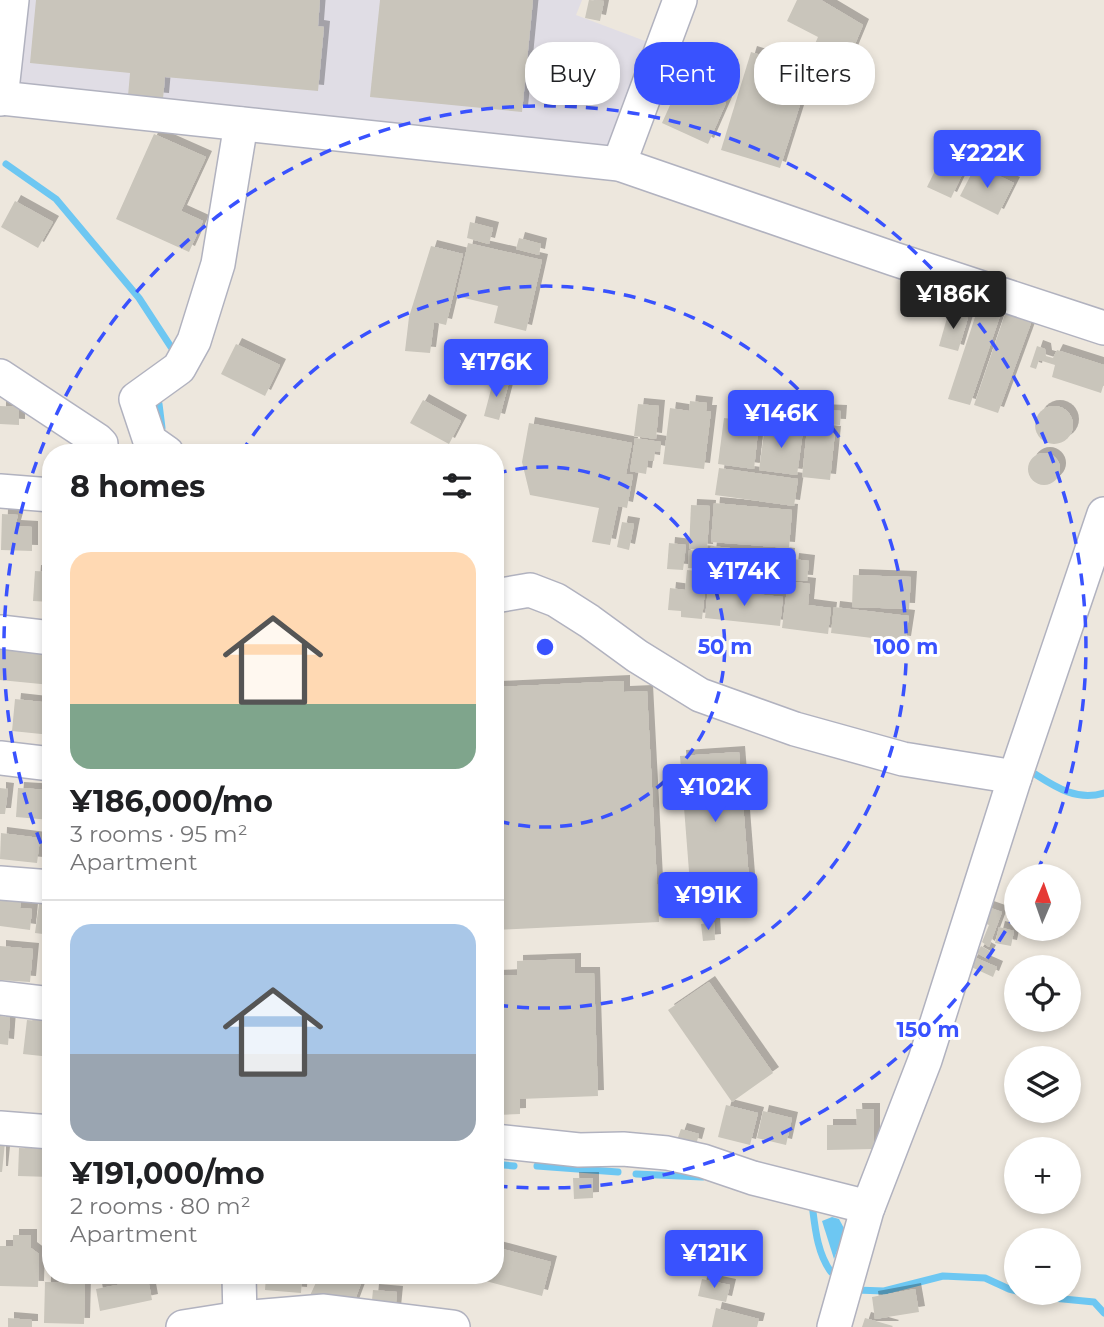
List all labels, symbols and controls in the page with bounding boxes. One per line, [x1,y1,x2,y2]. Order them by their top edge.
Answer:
chip: Buy [525,42,620,105]
chip: Rent [634,42,740,105]
chip: Filters [754,42,875,105]
pin: ¥222K [938,130,1036,190]
text: ¥222K [950,139,1024,167]
pin: ¥186K [904,272,1002,331]
text: ¥186K [916,280,990,308]
pin: ¥176K [447,340,545,399]
text: ¥176K [460,348,532,376]
pin: ¥146K [732,391,830,450]
text: ¥146K [744,399,818,427]
icon: filters [438,467,476,505]
text: 8 homes [70,468,205,505]
pin: ¥174K [695,548,793,608]
text: ¥174K [708,557,780,585]
icon: home [210,597,336,723]
text: 50 m [698,634,752,659]
text: 100 m [874,634,938,659]
centre of rings [533,635,557,659]
pin: ¥102K [666,764,764,824]
text: ¥102K [679,773,751,801]
text: ¥186,000/mo [70,783,273,820]
text: 3 rooms · 95 m² [70,820,248,848]
text: Apartment [70,848,198,876]
north arrow [1004,864,1082,942]
map controls [1004,864,1081,1305]
pin: ¥191K [659,872,757,932]
text: ¥191K [674,881,742,909]
button: locate [1004,955,1081,1032]
icon: home [210,969,336,1095]
text: 150 m [897,1017,959,1042]
button: layers [1004,1046,1081,1123]
button: + [1004,1137,1081,1214]
text: ¥191,000/mo [70,1155,265,1192]
text: 2 rooms · 80 m² [70,1192,251,1220]
text: Apartment [70,1220,198,1248]
button: − [1004,1228,1081,1305]
pin: ¥121K [665,1230,763,1290]
text: ¥121K [681,1239,747,1267]

